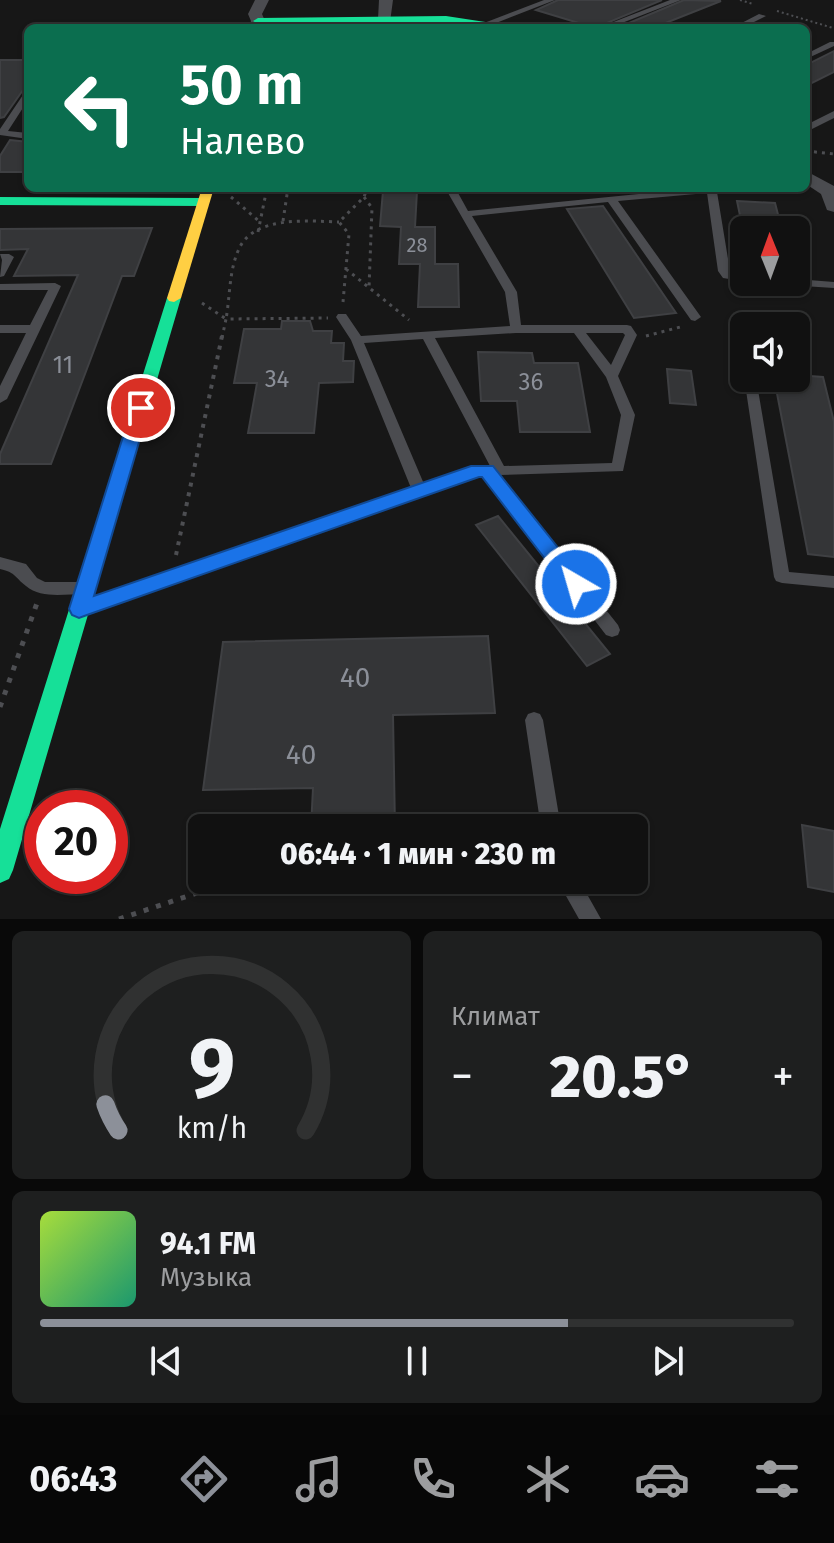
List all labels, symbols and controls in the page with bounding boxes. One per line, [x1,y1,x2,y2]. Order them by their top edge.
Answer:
text: 50 m [180,52,303,119]
icon: left [48,56,152,160]
text: Налево [180,120,306,164]
north arrow [730,216,810,296]
map controls [730,216,810,392]
house number: 28 [407,233,427,257]
button: sound [730,312,810,392]
house number: 11 [53,351,73,379]
house number: 34 [265,365,290,393]
house number: 36 [519,368,543,396]
pin [107,374,175,442]
icon: arrive [119,386,163,430]
position arrow [534,542,618,626]
house number: 40 [340,661,370,694]
house number: 40 [286,738,316,771]
speed limit sign: 20 [24,790,128,894]
text: 06:44 · 1 мин · 230 m [280,836,556,872]
text: Климат [451,1001,540,1032]
text: 9 [188,1019,235,1119]
text: 20.5° [550,1041,695,1113]
text: − [451,1050,473,1103]
text: + [772,1050,794,1103]
text: km/h [176,1111,247,1146]
text: 94.1 FM [160,1226,256,1262]
text: Музыка [160,1262,252,1293]
icon: previous [144,1339,188,1383]
icon: pause [395,1339,439,1383]
icon: next [646,1339,690,1383]
icon: directions [176,1451,232,1507]
icon: music [291,1451,347,1507]
icon: phone [405,1451,461,1507]
icon: climate [520,1451,576,1507]
icon: car [634,1451,690,1507]
icon: filters [749,1451,805,1507]
text: 06:43 [29,1457,118,1501]

